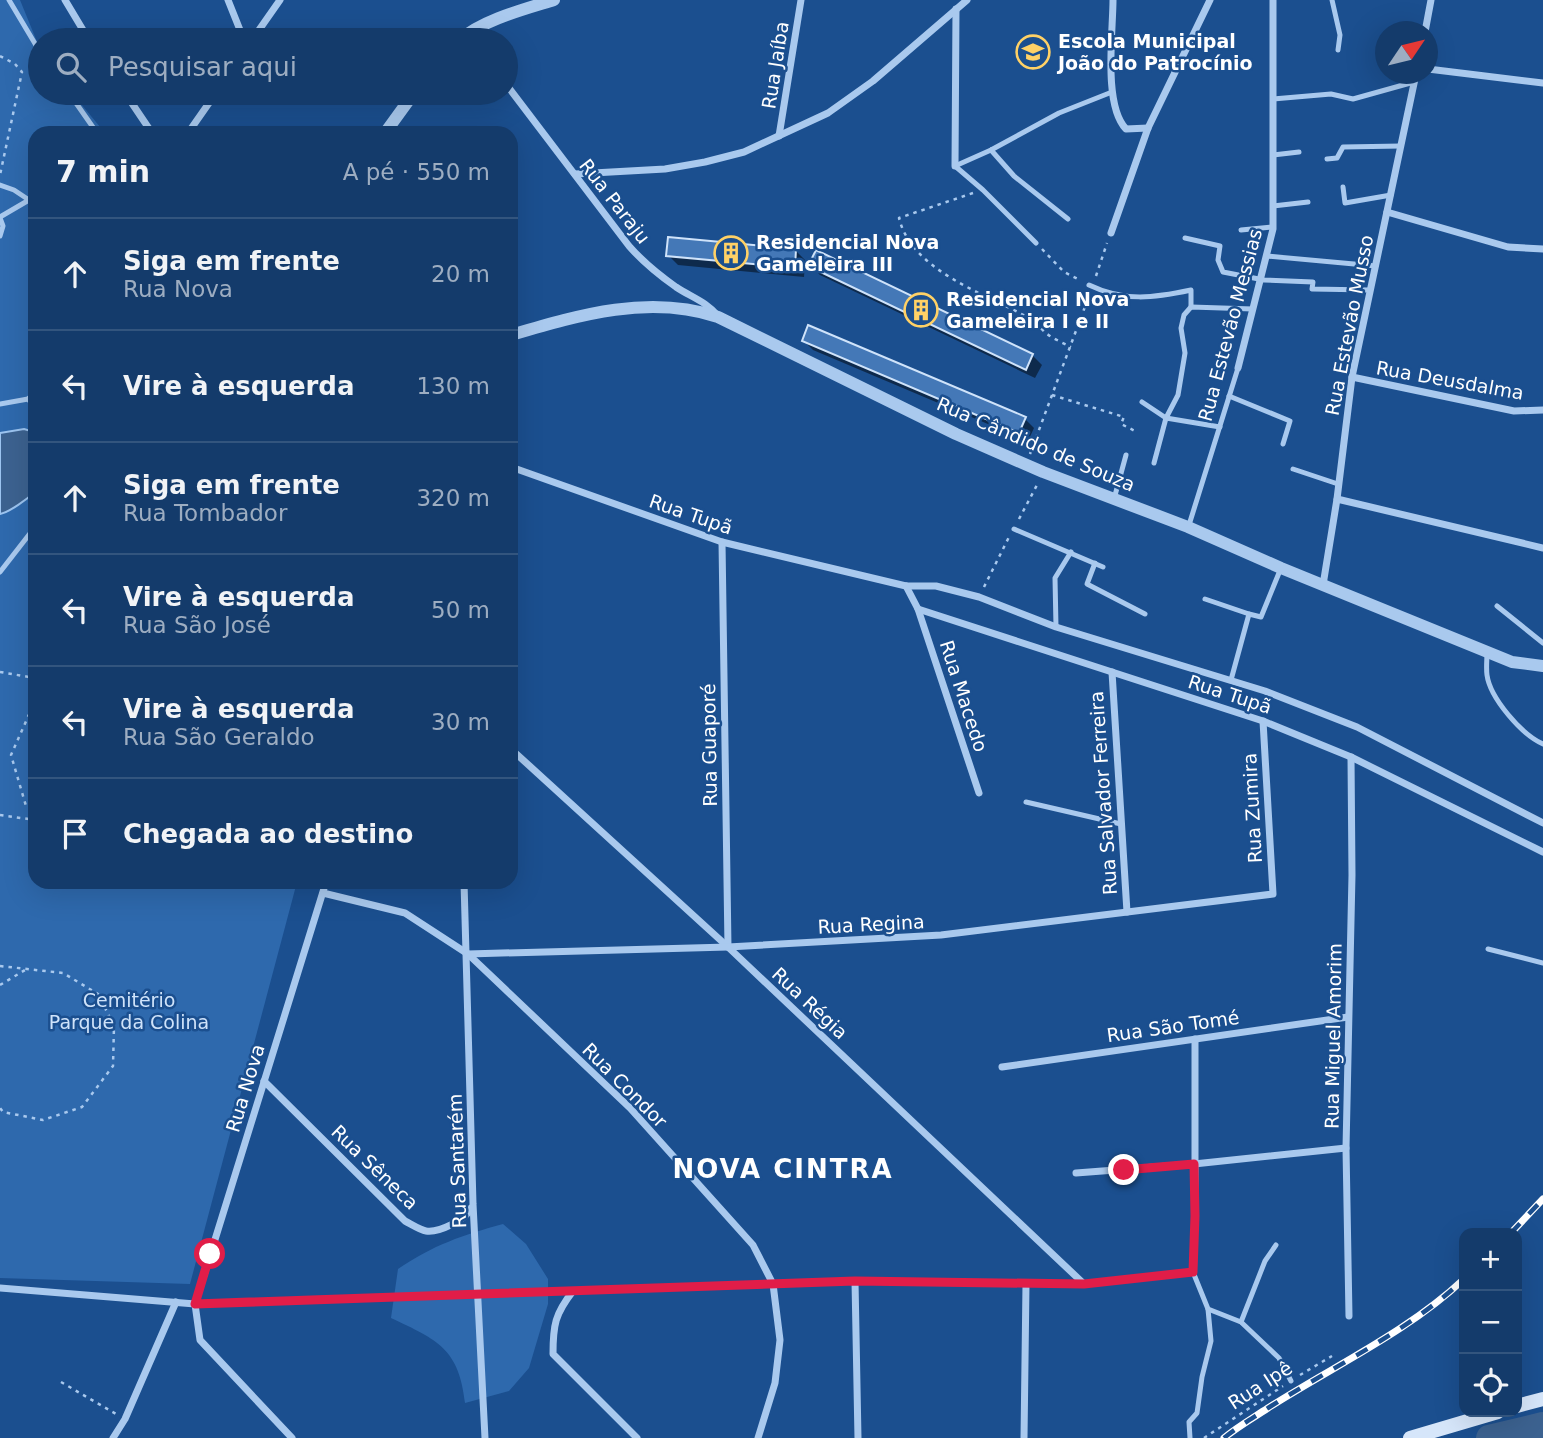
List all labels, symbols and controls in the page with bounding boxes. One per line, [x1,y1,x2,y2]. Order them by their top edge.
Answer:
street label: Rua Jaíba [757,20,793,110]
north arrow [1375,21,1438,84]
search box [28,28,518,105]
place label: Escola Municipal João do Patrocínio [1056,30,1253,74]
school or university icon: Escola Municipal João do Patrocínio [1014,33,1052,71]
icon: search [52,48,90,86]
text: Pesquisar aqui [108,52,297,82]
text: 7 min [56,154,150,189]
street label: Rua Paraju [575,154,655,248]
text: A pé · 550 m [343,159,490,185]
street label: Rua Estevão Messias [1194,226,1266,424]
place label: Residencial Nova Gameleira III [756,231,939,275]
street label: Rua Estevão Musso [1321,233,1377,417]
building icon: Residencial Nova Gameleira III [712,234,750,272]
text: Siga em frente [123,246,340,276]
icon: ahead [56,255,94,293]
text: 20 m [431,261,490,287]
text: Rua Nova [123,276,233,302]
place label: Residencial Nova Gameleira I e II [946,288,1129,332]
building icon: Residencial Nova Gameleira I e II [902,291,940,329]
street label: Rua Deusdalma [1374,356,1526,404]
icon: left [56,367,94,405]
text: Vire à esquerda [123,371,355,401]
text: 130 m [416,373,490,399]
street label: Rua Cândido de Souza [934,392,1138,496]
text: Siga em frente [123,470,340,500]
icon: ahead [56,479,94,517]
text: 320 m [416,485,490,511]
street label: Rua Tupã [647,490,735,538]
text: Rua Tombador [123,500,287,526]
text: Vire à esquerda [123,582,355,612]
icon: left [56,591,94,629]
text: 50 m [431,597,490,623]
text: Rua São José [123,612,271,638]
street label: Rua Macedo [936,637,992,755]
street label: Rua Tupã [1185,670,1275,718]
street label: Rua Guaporé [697,683,721,807]
street label: Rua Salvador Ferreira [1085,690,1121,896]
text: Vire à esquerda [123,694,355,724]
icon: left [56,703,94,741]
text: 30 m [431,709,490,735]
text: Rua São Geraldo [123,724,315,750]
street label: Rua Zumira [1238,752,1266,864]
icon: arrive [56,815,94,853]
text: Chegada ao destino [123,819,413,849]
street label: Rua Regina [817,910,925,938]
street label: Rua Miguel Amorim [1320,943,1346,1129]
street label: Rua Régia [768,963,852,1043]
park label: Cemitério Parque da Colina [49,989,209,1033]
street label: Rua São Tomé [1105,1006,1241,1046]
street label: Rua Condor [578,1038,672,1132]
street label: Rua Nova [221,1041,269,1135]
street label: Rua Santarém [444,1093,470,1229]
street label: Rua Sêneca [327,1120,423,1214]
district label: NOVA CINTRA [672,1154,894,1184]
route end [1108,1154,1139,1185]
map controls [1459,1228,1522,1417]
button: + [1459,1228,1522,1291]
route start [194,1238,225,1269]
button: − [1459,1291,1522,1354]
button: locate [1459,1354,1522,1417]
street label: Rua Ipê [1224,1356,1296,1414]

